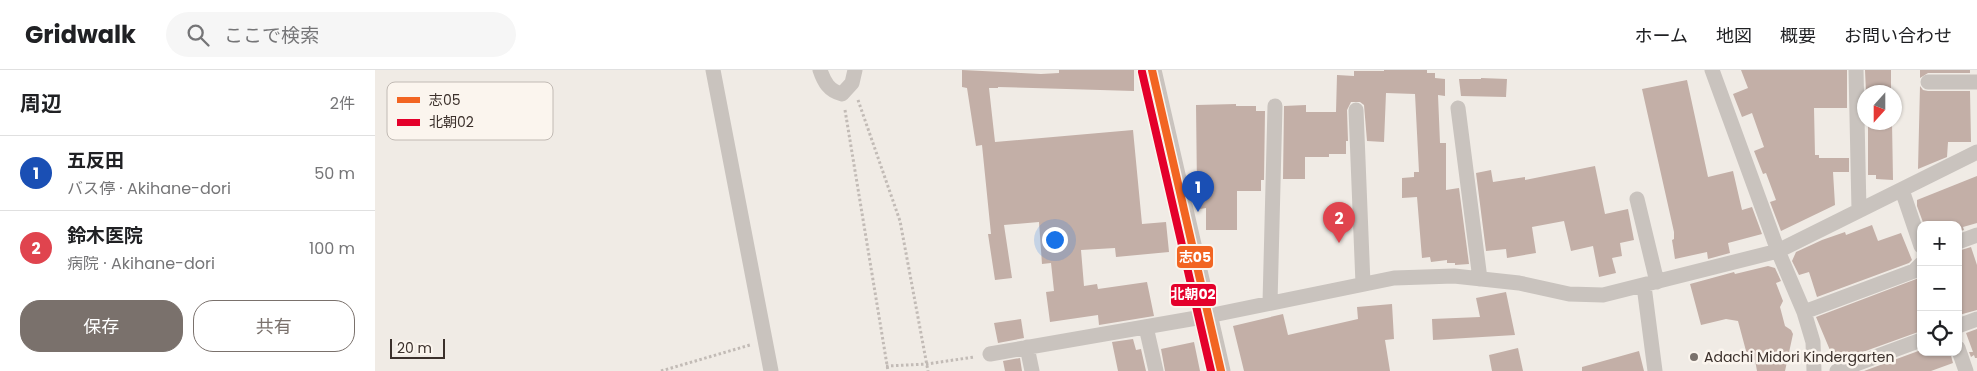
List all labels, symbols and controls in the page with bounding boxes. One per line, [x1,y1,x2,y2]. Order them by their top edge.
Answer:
search box [166,12,516,57]
text: Gridwalk [25,18,136,51]
icon: search [184,21,212,49]
text: ここで検索 [224,22,319,49]
text: ホーム [1635,23,1688,48]
text: 地図 [1716,23,1752,48]
text: 概要 [1780,23,1816,48]
text: お問い合わせ [1844,23,1952,48]
legend [387,82,553,140]
north arrow [1857,85,1902,130]
text: 周辺 [20,89,62,118]
text: 志05 [429,90,461,110]
text: 2件 [330,92,355,115]
text: 北朝02 [429,112,474,132]
text: 五反田 [67,147,124,174]
text: 1 [33,162,39,185]
text: 50 m [314,162,355,185]
pin: 1 [1182,171,1214,212]
text: バス停 · Akihane-dori [67,177,231,200]
pin: 2 [1323,202,1355,243]
map controls [1917,221,1962,356]
button: + [1917,221,1962,266]
text: 鈴木医院 [67,222,143,249]
your location [1042,227,1068,253]
text: 2 [31,237,41,260]
text: 100 m [309,237,355,260]
line badge: 志05 [1176,245,1214,269]
text: 志05 [1179,247,1211,267]
text: 病院 · Akihane-dori [67,252,215,275]
button: − [1917,266,1962,311]
line badge: 北朝02 [1170,283,1217,307]
text: 北朝02 [1170,284,1216,304]
button: 保存 [20,300,183,352]
button: 共有 [193,300,355,352]
button: locate [1917,311,1962,356]
scale bar [390,336,445,359]
text: 20 m [397,338,432,358]
place label: Adachi Midori Kindergarten [1704,347,1894,367]
marker: Adachi Midori Kindergarten [1688,351,1700,363]

